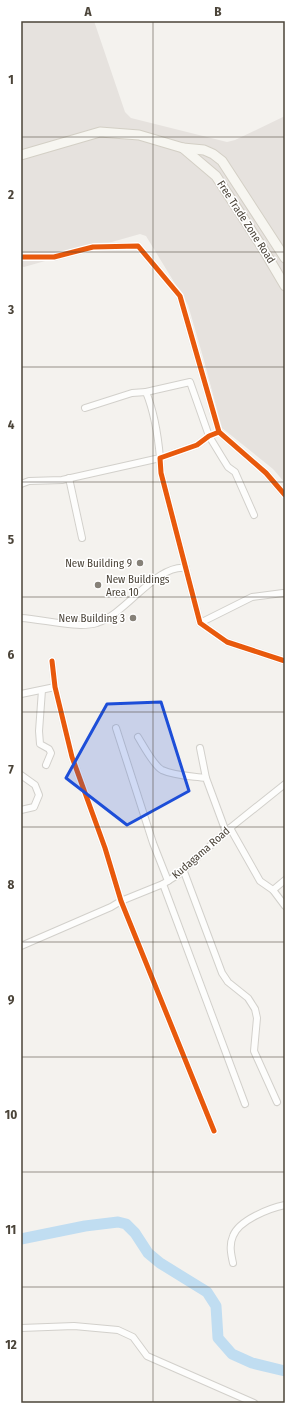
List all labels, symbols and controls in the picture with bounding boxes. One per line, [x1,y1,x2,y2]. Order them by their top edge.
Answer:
text: A [83,4,92,19]
text: B [214,4,222,19]
text: 1 [8,72,14,87]
street label: Free Trade Zone Road [214,178,278,266]
text: 2 [7,187,14,202]
text: 3 [7,302,14,317]
text: 4 [8,417,15,432]
text: 5 [8,532,14,547]
place label: New Building 9 [65,557,132,570]
marker: New Building 9 [135,558,145,568]
place label: New Buildings Area 10 [106,573,170,599]
marker: New Buildings Area 10 [93,580,103,590]
place label: New Building 3 [59,612,125,625]
marker: New Building 3 [128,613,138,623]
text: 6 [8,647,15,662]
text: 7 [8,762,14,777]
street label: Kudagama Road [169,824,233,882]
text: 8 [8,877,15,892]
text: 9 [8,992,15,1007]
text: 10 [5,1107,17,1122]
text: 11 [6,1222,16,1237]
text: 12 [5,1337,17,1352]

